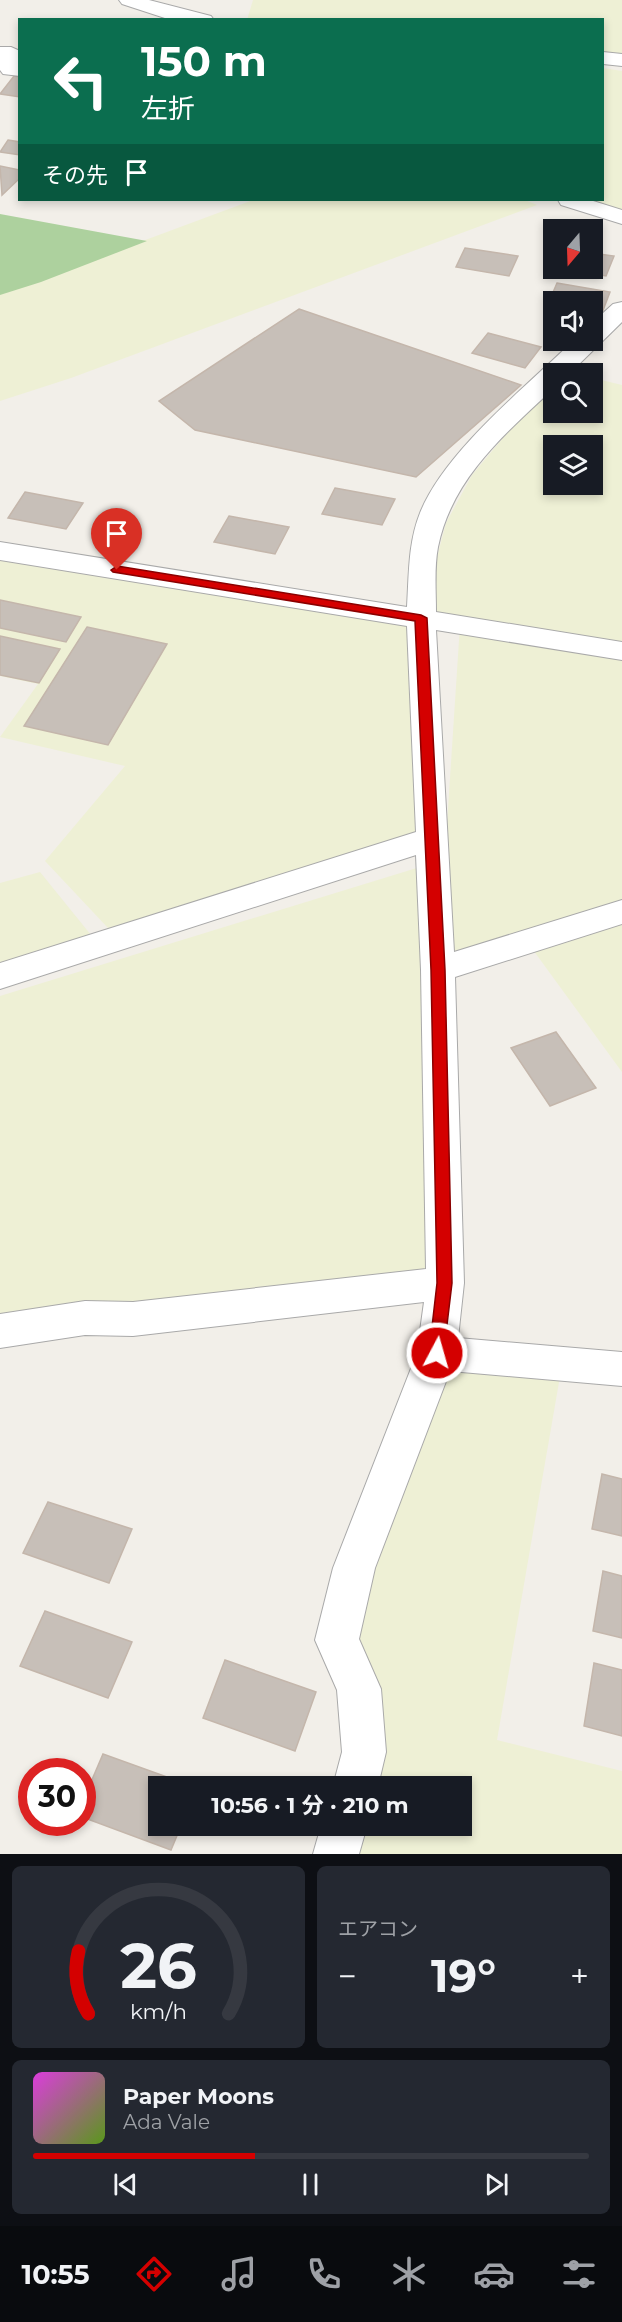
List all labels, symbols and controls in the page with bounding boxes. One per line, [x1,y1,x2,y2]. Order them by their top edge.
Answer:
text: 150 m [141,35,267,87]
icon: left [42,42,120,120]
text: 左折 [141,92,195,125]
icon: arrive [120,156,153,189]
text: その先 [42,162,108,189]
north arrow [543,219,603,279]
map controls [543,219,603,495]
button: sound [543,291,603,351]
button: search [543,363,603,423]
button: layers [543,435,603,495]
pin [91,508,142,570]
icon: arrive [100,517,133,550]
position arrow [405,1321,469,1385]
speed limit sign: 30 [18,1758,96,1836]
text: 10:56 · 1 分 · 210 m [211,1792,409,1819]
text: エアコン [338,1917,418,1941]
text: 26 [120,1928,197,2004]
text: 19° [431,1948,496,2003]
text: − [338,1956,357,1996]
text: + [570,1956,589,1996]
text: km/h [130,1998,187,2024]
text: Paper Moons [123,2083,274,2110]
text: Ada Vale [123,2110,210,2134]
icon: previous [109,2168,142,2201]
icon: pause [294,2168,327,2201]
icon: next [480,2168,513,2201]
icon: directions [133,2253,175,2295]
icon: music [218,2253,260,2295]
icon: phone [303,2253,345,2295]
icon: climate [388,2253,430,2295]
icon: car [473,2253,515,2295]
icon: filters [558,2253,600,2295]
text: 10:55 [22,2258,90,2291]

